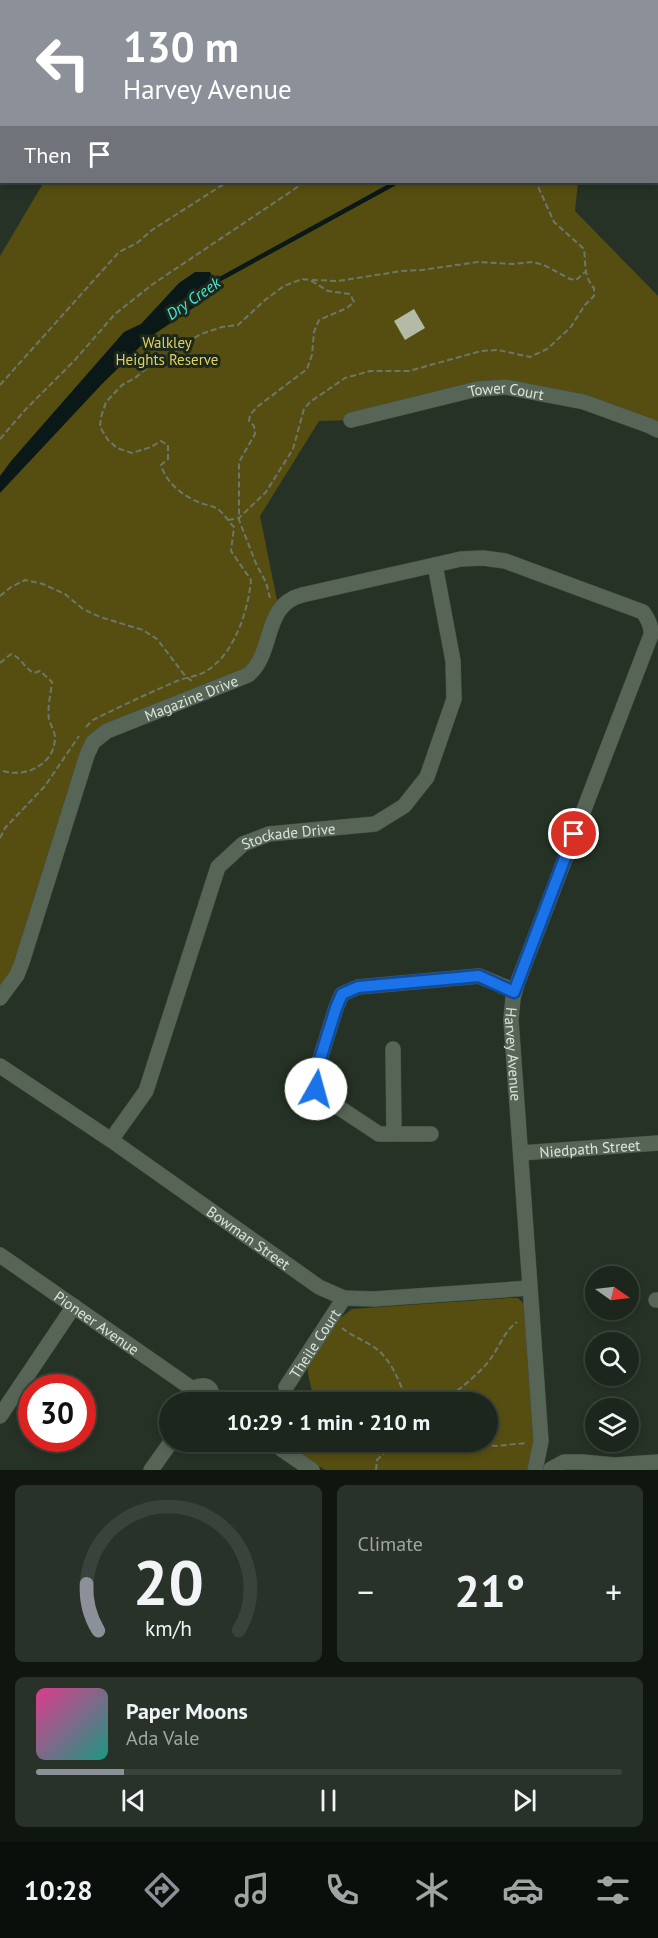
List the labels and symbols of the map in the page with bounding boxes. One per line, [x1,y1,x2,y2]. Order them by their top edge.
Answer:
water label: Dry Creek [162,272,225,324]
park label: Walkley Heights Reserve [116,333,218,369]
street label: Tower Court [466,378,546,404]
street label: Magazine Drive [141,671,241,725]
pin [548,808,599,859]
street label: Stockade Drive [238,818,336,853]
street label: Harvey Avenue [501,1006,526,1102]
position arrow [284,1057,348,1121]
street label: Niedpath Street [539,1135,641,1161]
street label: Bowman Street [203,1201,294,1273]
north arrow [585,1266,639,1320]
street label: Pioneer Avenue [51,1286,143,1359]
street label: Theile Court [285,1305,344,1382]
speed limit sign: 30 [18,1374,96,1452]

